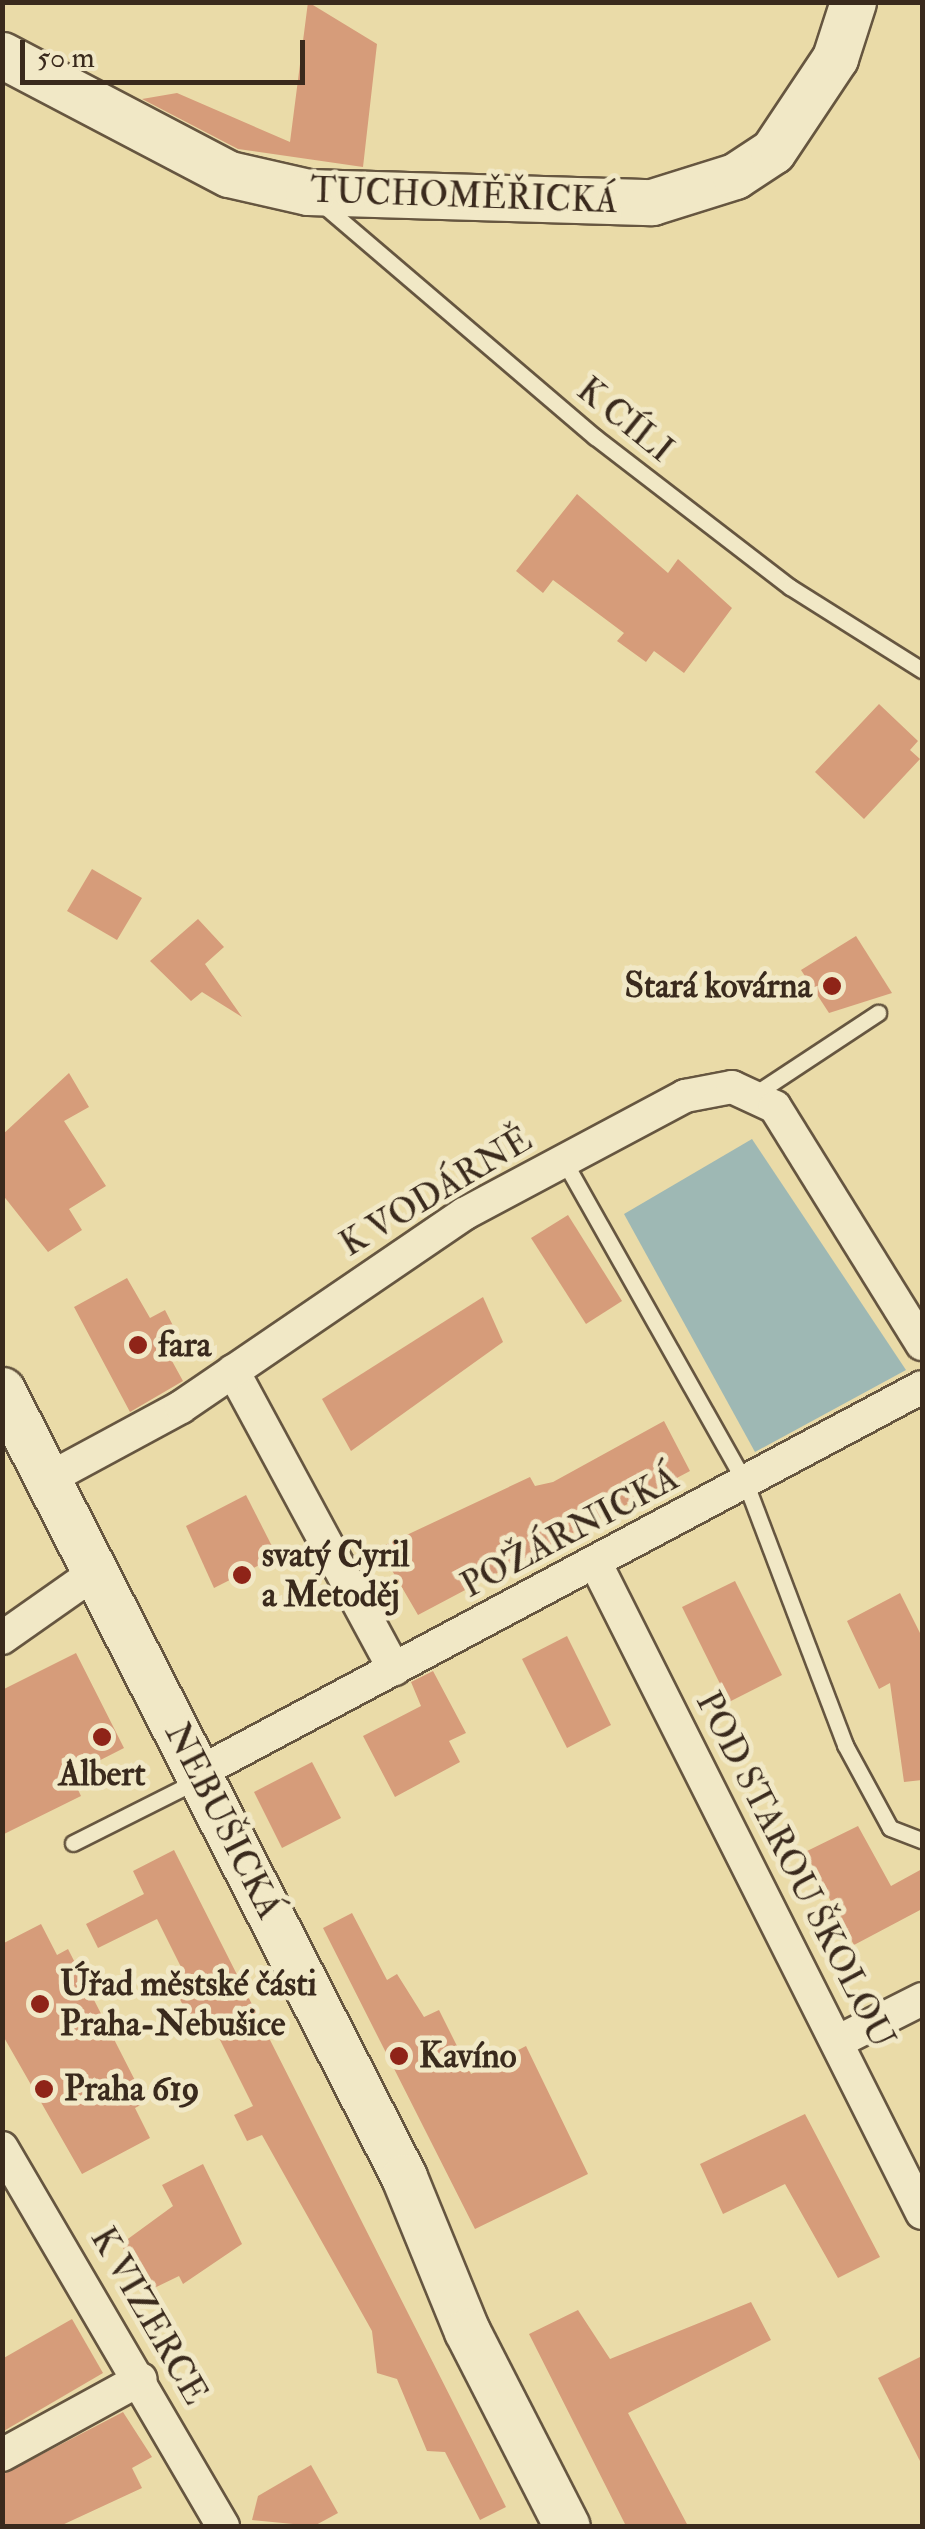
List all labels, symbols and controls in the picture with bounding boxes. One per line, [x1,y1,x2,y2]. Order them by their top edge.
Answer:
scale bar [25,20,310,82]
text: 50 m [37,39,95,76]
street label: TUCHOMĚŘICKÁ [310,170,618,222]
street label: K CÍLI [569,369,681,471]
place label: Stará kovárna [625,965,812,1007]
marker: Stará kovárna [821,975,843,997]
street label: K VODÁRNĚ [333,1118,539,1266]
place label: fara [158,1324,211,1366]
marker: fara [127,1334,149,1356]
street label: POŽÁRNICKÁ [454,1457,686,1607]
place label: svatý Cyril a Metoděj [262,1534,409,1616]
marker: svatý Cyril a Metoděj [231,1564,253,1586]
street label: POD STAROU ŠKOLOU [687,1685,903,2055]
street label: NEBUŠICKÁ [156,1716,290,1926]
marker: Albert [91,1726,113,1748]
place label: Albert [58,1753,146,1795]
place label: Úřad městské části Praha-Nebušice [60,1963,317,2045]
marker: Úřad městské části Praha-Nebušice [29,1993,51,2015]
place label: Kavíno [419,2035,516,2077]
marker: Kavíno [388,2045,410,2067]
place label: Praha 619 [64,2068,199,2110]
marker: Praha 619 [33,2078,55,2100]
street label: K VIZERCE [81,2220,217,2412]

